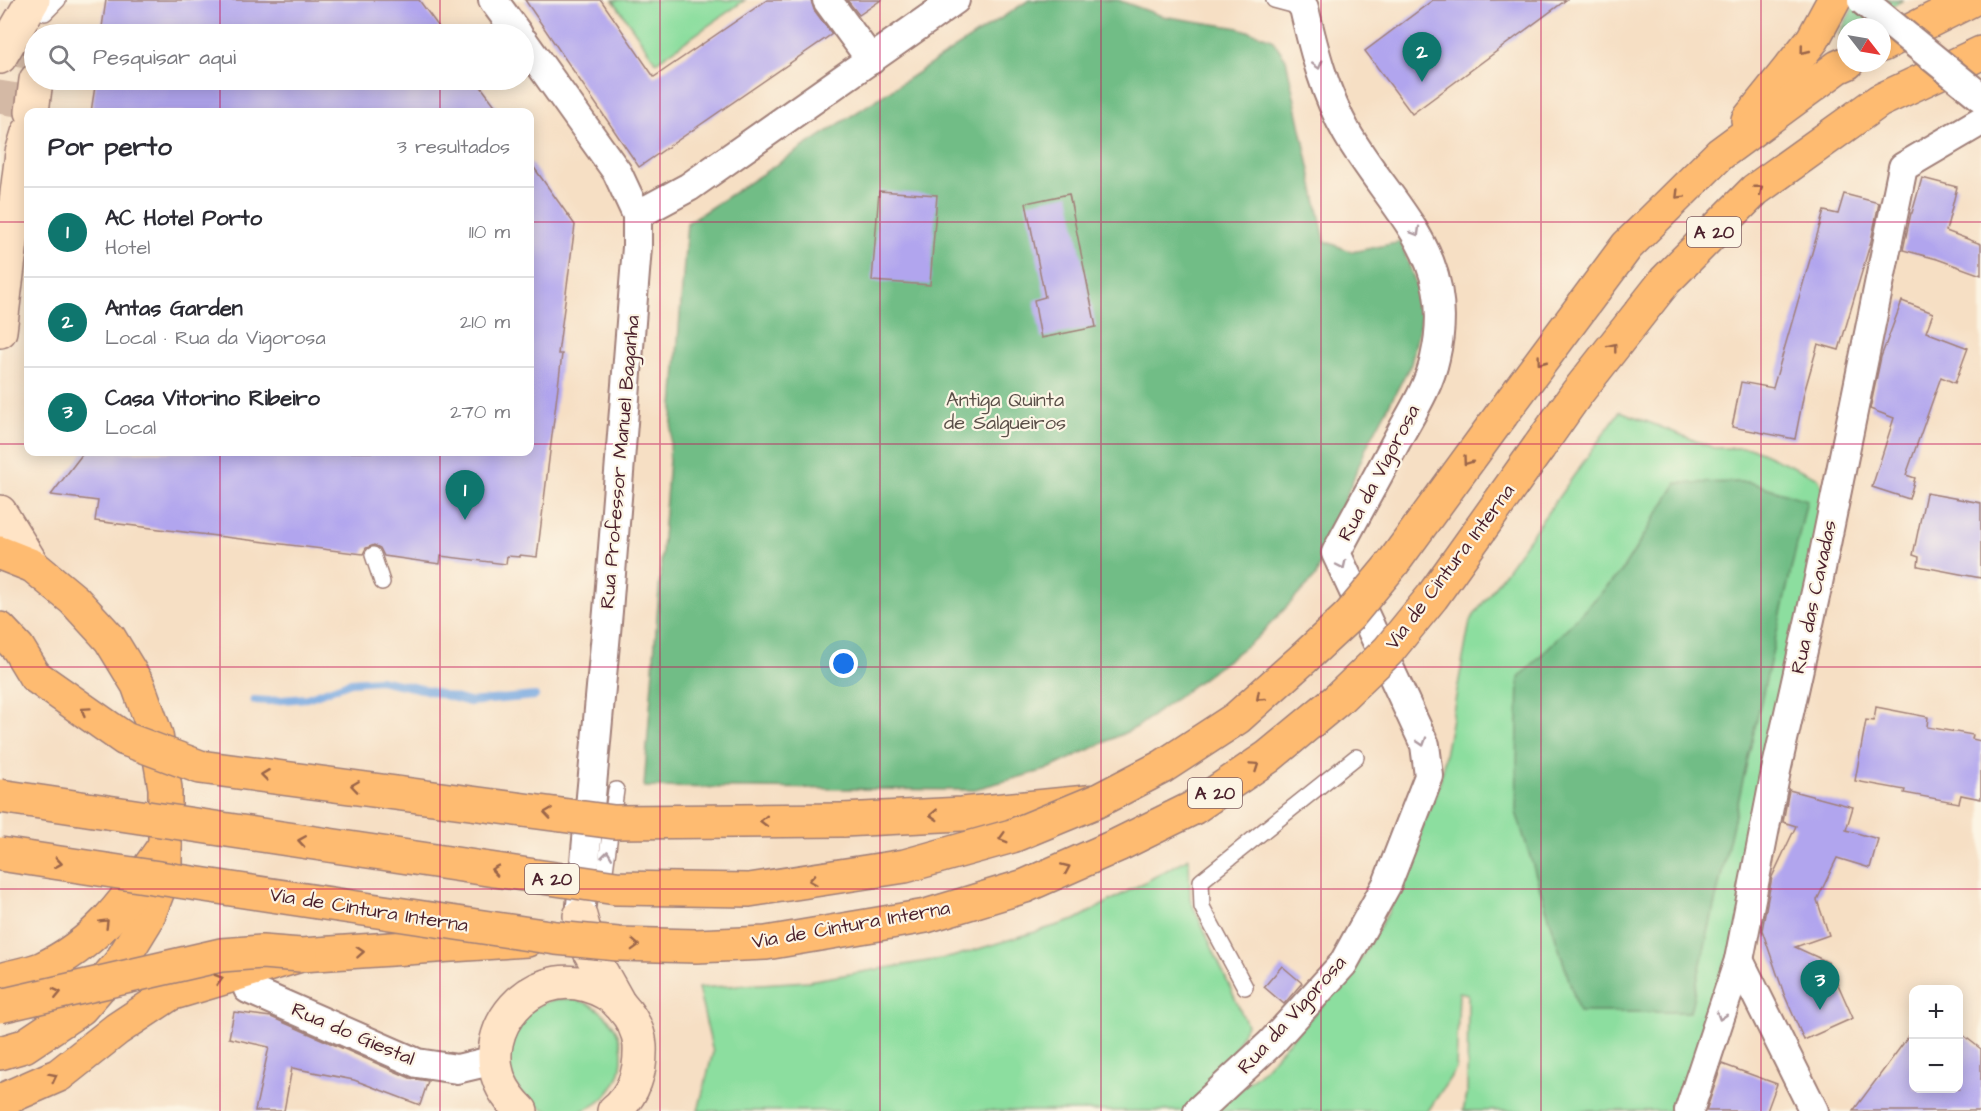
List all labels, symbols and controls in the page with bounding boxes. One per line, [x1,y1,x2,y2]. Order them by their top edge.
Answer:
north arrow [1837,18,1891,72]
search box [24,24,534,90]
pin: 2 [1402,32,1442,82]
icon: search [45,41,78,74]
text: Pesquisar aqui [93,42,236,73]
one-way arrow [1800,43,1811,54]
one-way arrow [1311,59,1323,70]
text: Por perto [48,129,172,165]
text: 3 resultados [397,133,510,161]
one-way arrow [1752,185,1763,196]
one-way arrow [1675,188,1686,199]
text: AC Hotel Porto [105,203,262,234]
road number: A 20 [1687,217,1741,247]
text: 1 [66,218,69,246]
text: 110 m [469,218,510,246]
one-way arrow [1409,226,1420,236]
text: Hotel [105,234,150,262]
text: Antas Garden [105,293,243,324]
text: 2 [62,308,73,336]
text: 210 m [460,308,510,336]
street label: Rua Professor Manuel Baganha [593,314,648,610]
text: Local · Rua da Vigorosa [105,324,326,352]
one-way arrow [1606,343,1617,354]
one-way arrow [1538,354,1549,365]
text: Casa Vitorino Ribeiro [105,383,320,414]
park label: Antiga Quinta de Salgueiros [944,386,1066,438]
text: 3 [62,398,73,426]
text: 270 m [450,398,510,426]
street label: Rua da Vigorosa [1331,400,1428,547]
text: Local [105,414,156,442]
one-way arrow [1463,455,1474,466]
pin: 1 [446,470,484,520]
street label: Via de Cintura Interna [1378,478,1522,656]
street label: Rua das Cavadas [1784,518,1844,676]
one-way arrow [1334,558,1346,569]
your location [829,649,858,678]
one-way arrow [1257,690,1267,701]
one-way arrow [80,707,91,718]
one-way arrow [1415,736,1428,747]
one-way arrow [1249,762,1260,773]
one-way arrow [261,769,270,782]
road number: A 20 [1188,778,1242,808]
one-way arrow [351,781,360,793]
one-way arrow [544,807,553,819]
one-way arrow [929,809,938,822]
one-way arrow [759,814,768,827]
one-way arrow [999,831,1009,843]
one-way arrow [297,836,306,848]
one-way arrow [601,851,613,860]
one-way arrow [53,856,62,868]
one-way arrow [1059,863,1070,875]
road number: A 20 [525,864,579,894]
one-way arrow [490,865,499,877]
one-way arrow [809,874,818,886]
street label: Via de Cintura Interna [268,880,470,940]
street label: Via de Cintura Interna [750,894,952,956]
one-way arrow [98,919,108,930]
one-way arrow [630,938,639,951]
one-way arrow [355,945,364,958]
street label: Rua da Vigorosa [1231,950,1354,1081]
pin: 3 [1800,960,1840,1010]
one-way arrow [213,974,224,986]
map controls [1909,985,1963,1093]
button: + [1909,985,1963,1039]
one-way arrow [52,987,62,1000]
street label: Rua do Giestal [287,995,419,1073]
one-way arrow [1715,1010,1728,1021]
button: − [1909,1039,1963,1093]
one-way arrow [47,1073,58,1084]

